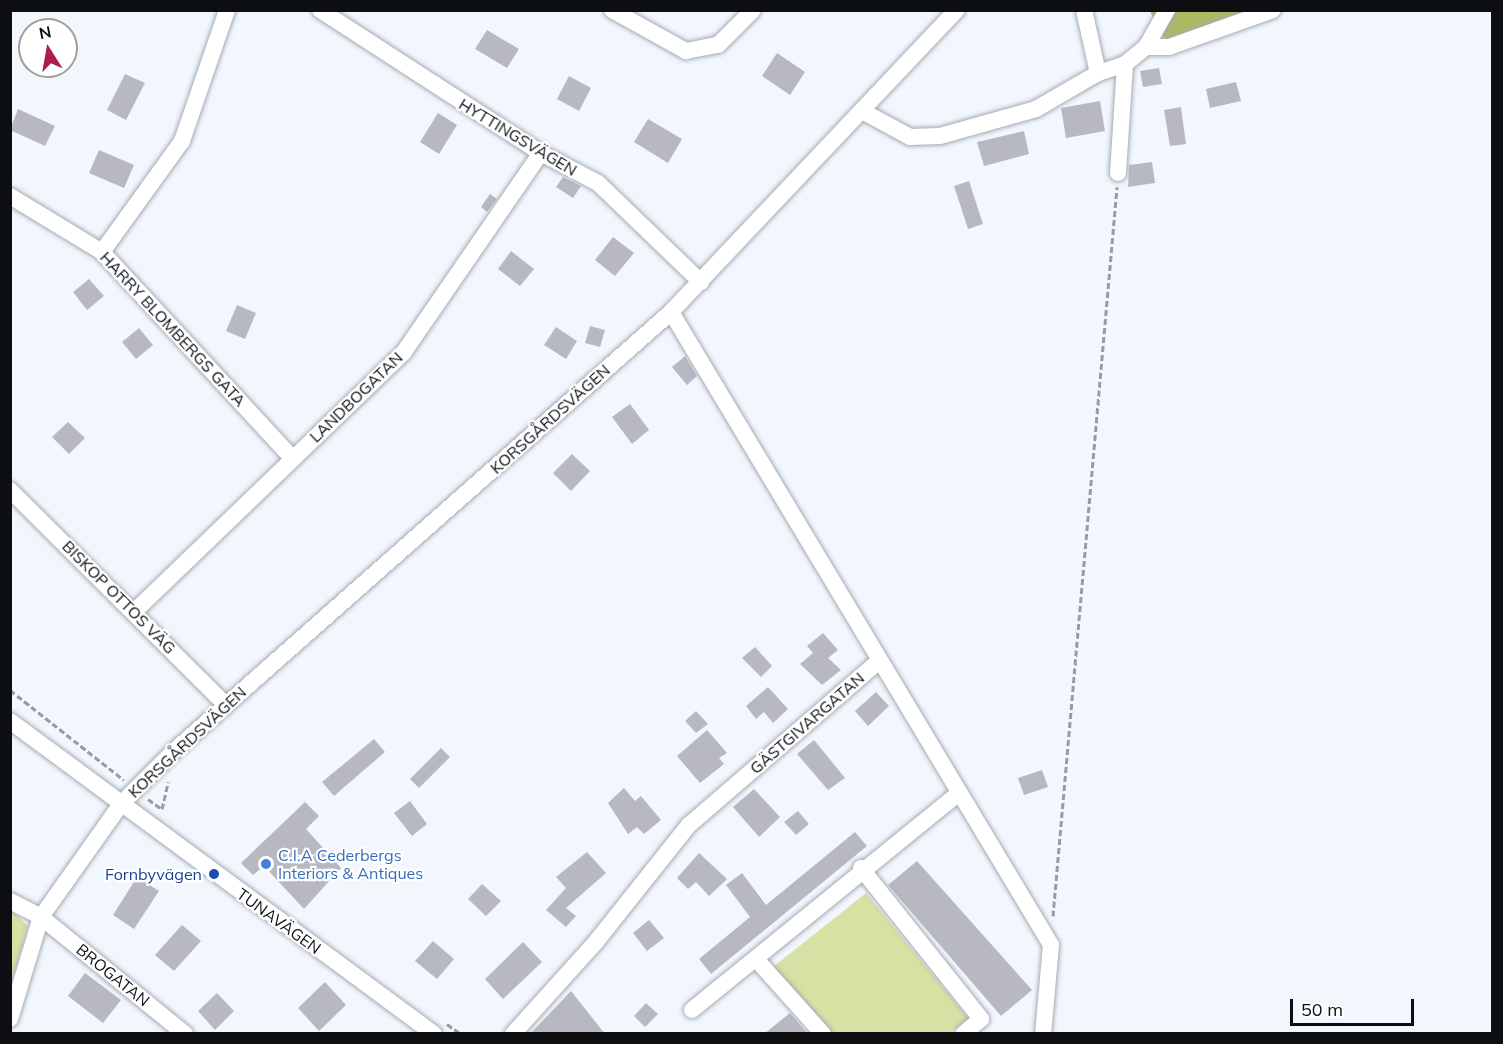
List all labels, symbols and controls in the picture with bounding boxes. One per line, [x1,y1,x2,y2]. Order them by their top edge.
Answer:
north arrow [18,18,78,78]
text: N [37,21,53,43]
street label: HYTTINGSVÄGEN [456,94,580,180]
street label: HARRY BLOMBERGS GATA [96,248,250,410]
street label: LANDBOGATAN [306,348,406,446]
street label: KORSGÅRDSVÄGEN [486,360,614,478]
street label: BISKOP OTTOS VÄG [58,536,180,658]
street label: GÄSTGIVARGATAN [746,668,868,778]
street label: KORSGÅRDSVÄGEN [124,682,250,802]
place label: C.I.A Cederbergs Interiors & Antiques [278,845,423,883]
marker: C.I.A Cederbergs Interiors & Antiques [259,857,273,871]
place label: Fornbyvägen [105,864,202,884]
marker: Fornbyvägen [207,867,221,881]
street label: TUNAVÄGEN [233,884,325,958]
street label: BROGATAN [73,940,153,1010]
scale bar [1293,987,1418,1025]
text: 50 m [1301,998,1343,1021]

